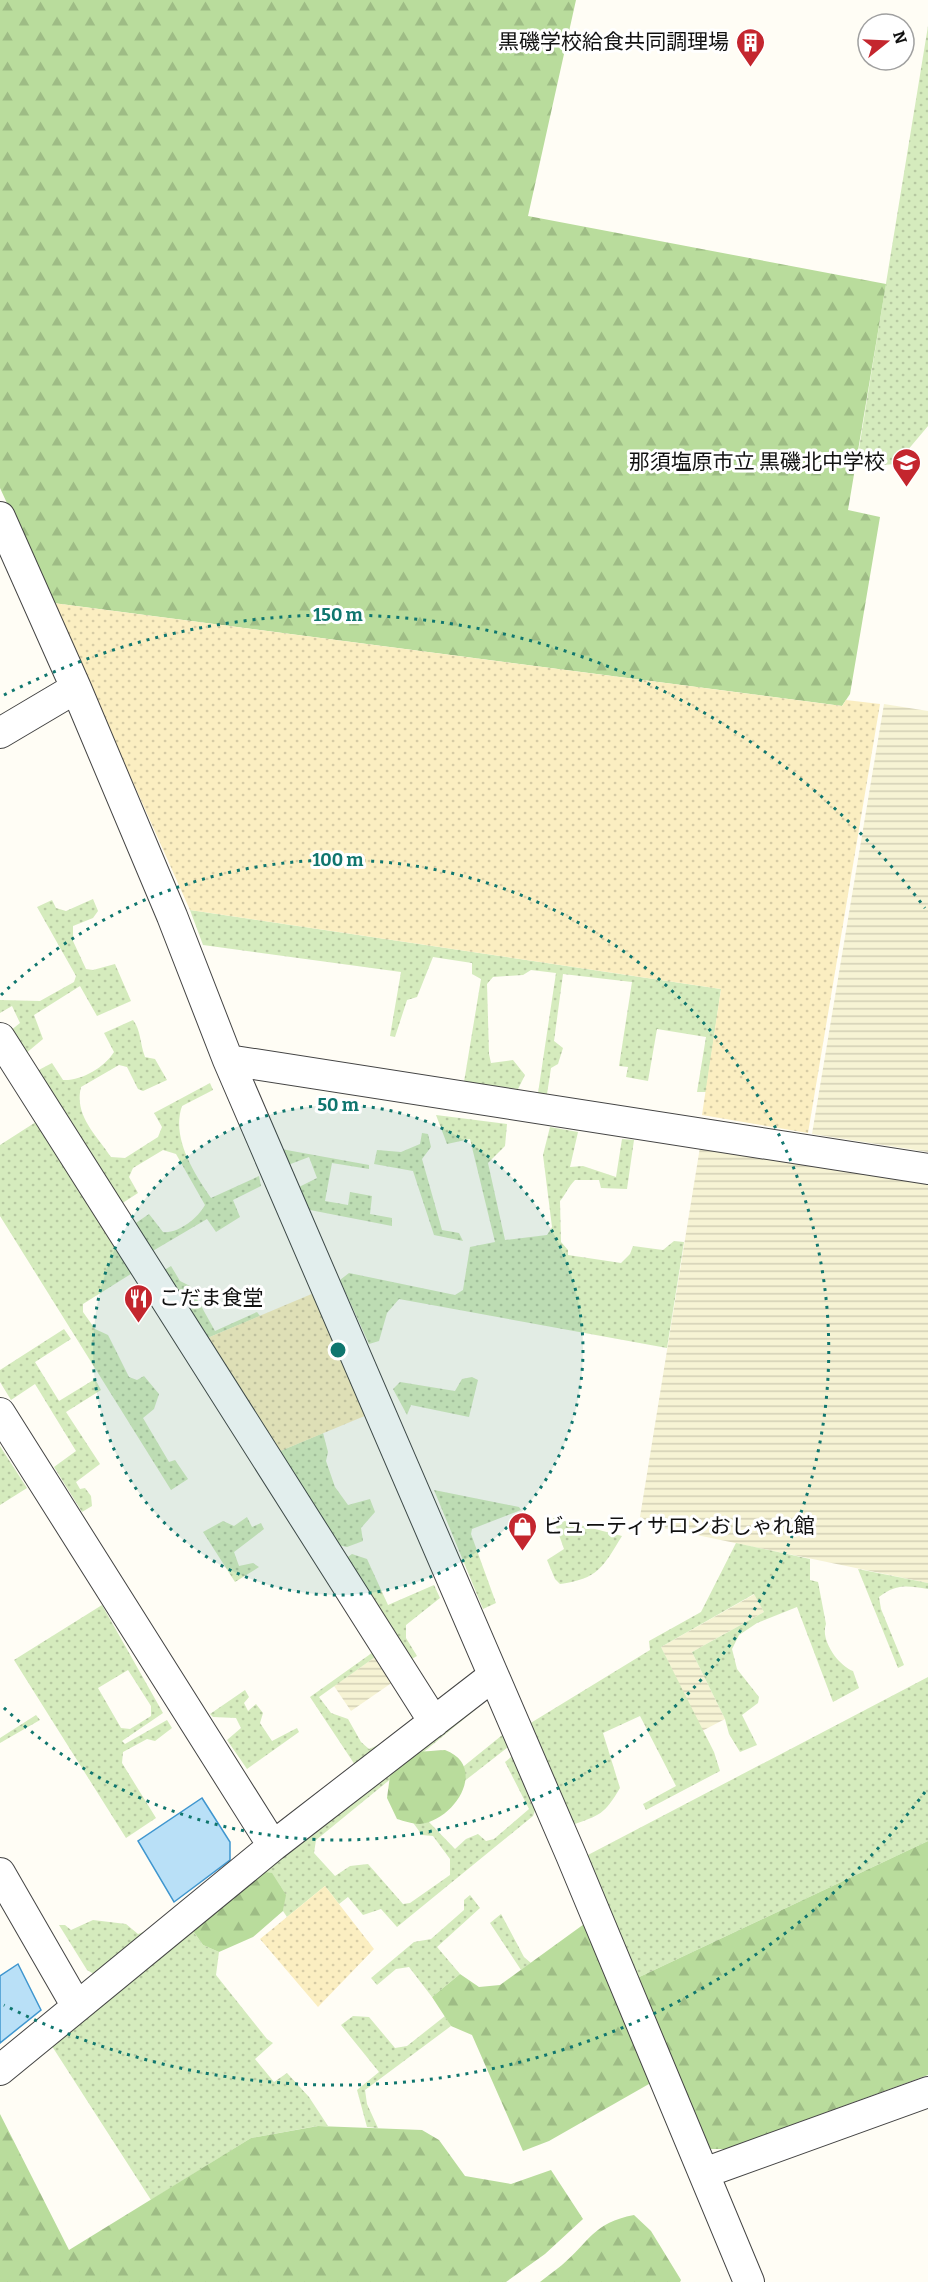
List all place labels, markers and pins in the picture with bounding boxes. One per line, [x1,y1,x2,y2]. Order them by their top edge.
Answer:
building icon: 黒磯学校給食共同調理場 [734,26,766,68]
place label: 黒磯学校給食共同調理場 [498,29,729,55]
school or university icon: 那須塩原市立 黒磯北中学校 [890,446,922,488]
place label: 那須塩原市立 黒磯北中学校 [629,449,885,475]
restaurant icon: こだま食堂 [122,1282,154,1324]
place label: こだま食堂 [159,1285,264,1311]
centre of rings [328,1340,348,1360]
shop icon: ビューティサロンおしゃれ館 [506,1510,538,1552]
place label: ビューティサロンおしゃれ館 [543,1513,815,1539]

